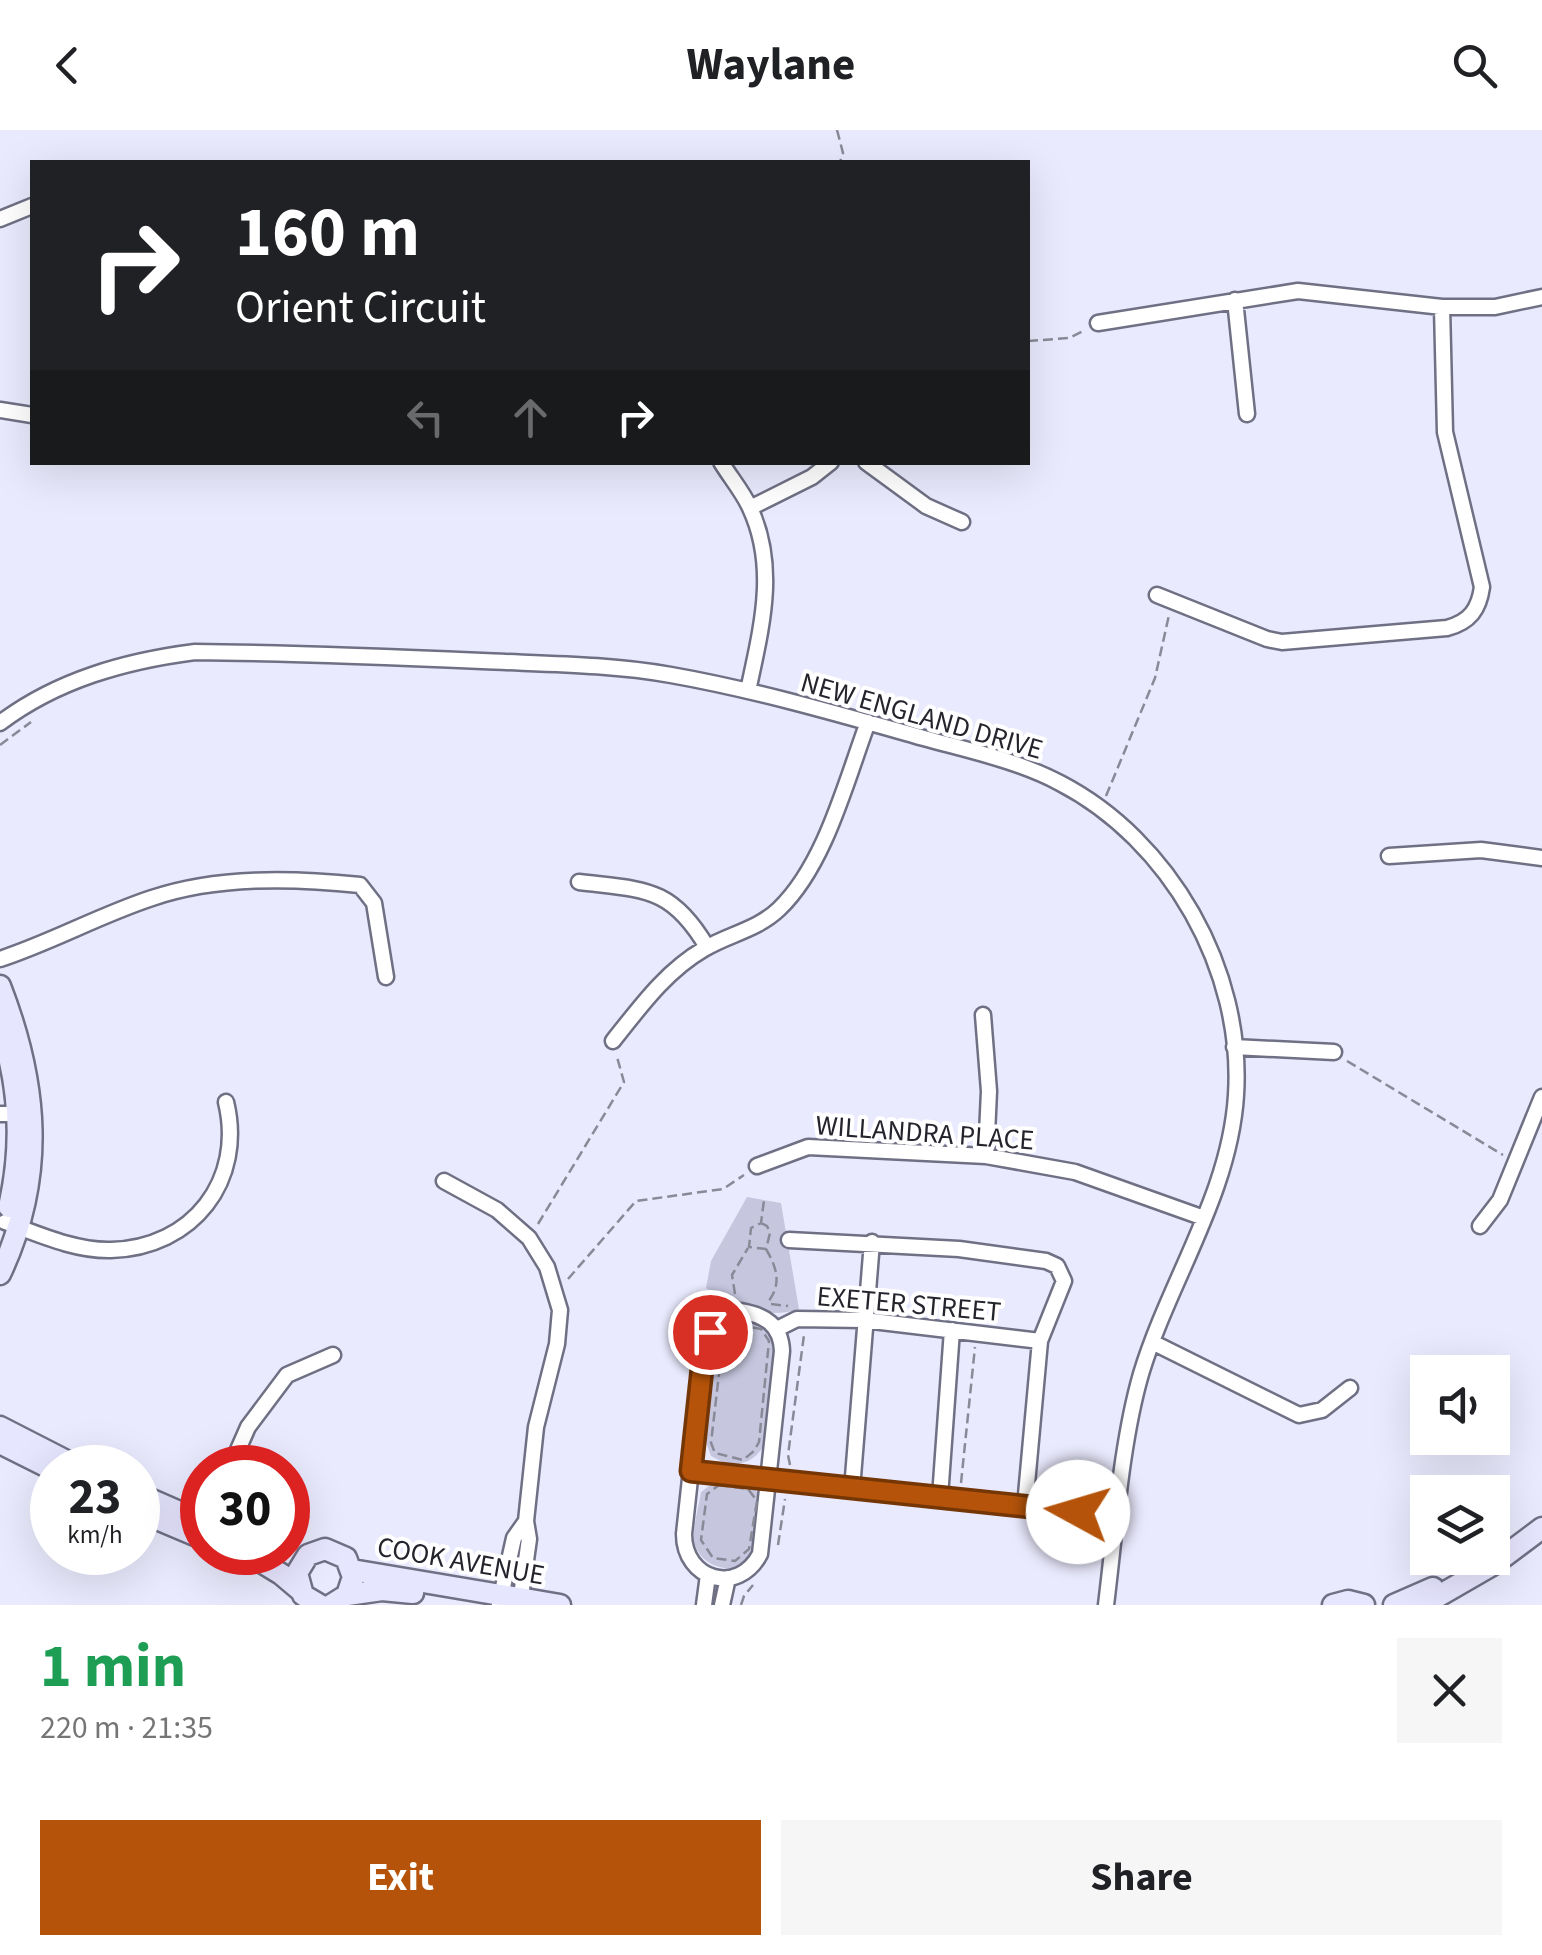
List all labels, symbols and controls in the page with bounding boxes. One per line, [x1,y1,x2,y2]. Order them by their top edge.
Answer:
text: Waylane [687,33,855,97]
icon: back [40,38,95,93]
icon: search [1447,38,1502,93]
text: 160 m [235,183,420,283]
icon: right [70,200,200,330]
text: Orient Circuit [235,276,486,340]
icon: left [398,390,453,445]
icon: ahead [503,390,558,445]
icon: right [608,390,663,445]
street label: NEW ENGLAND DRIVE [796,662,1047,770]
street label: WILLANDRA PLACE [814,1105,1036,1161]
street label: EXETER STREET [815,1276,1003,1332]
pin [668,1290,753,1375]
icon: arrive [683,1305,738,1360]
map controls [1410,1355,1510,1575]
button: sound [1410,1355,1510,1455]
speed limit sign: 30 [180,1445,310,1575]
position arrow [1026,1460,1130,1564]
text: 23 [69,1462,121,1533]
button: layers [1410,1475,1510,1575]
text: km/h [67,1517,123,1553]
street label: COOK AVENUE [374,1527,548,1595]
text: 1 min [40,1625,186,1710]
button: close [1397,1638,1502,1743]
text: 220 m · 21:35 [40,1705,213,1751]
button: Exit [40,1820,761,1935]
button: Share [781,1820,1502,1935]

